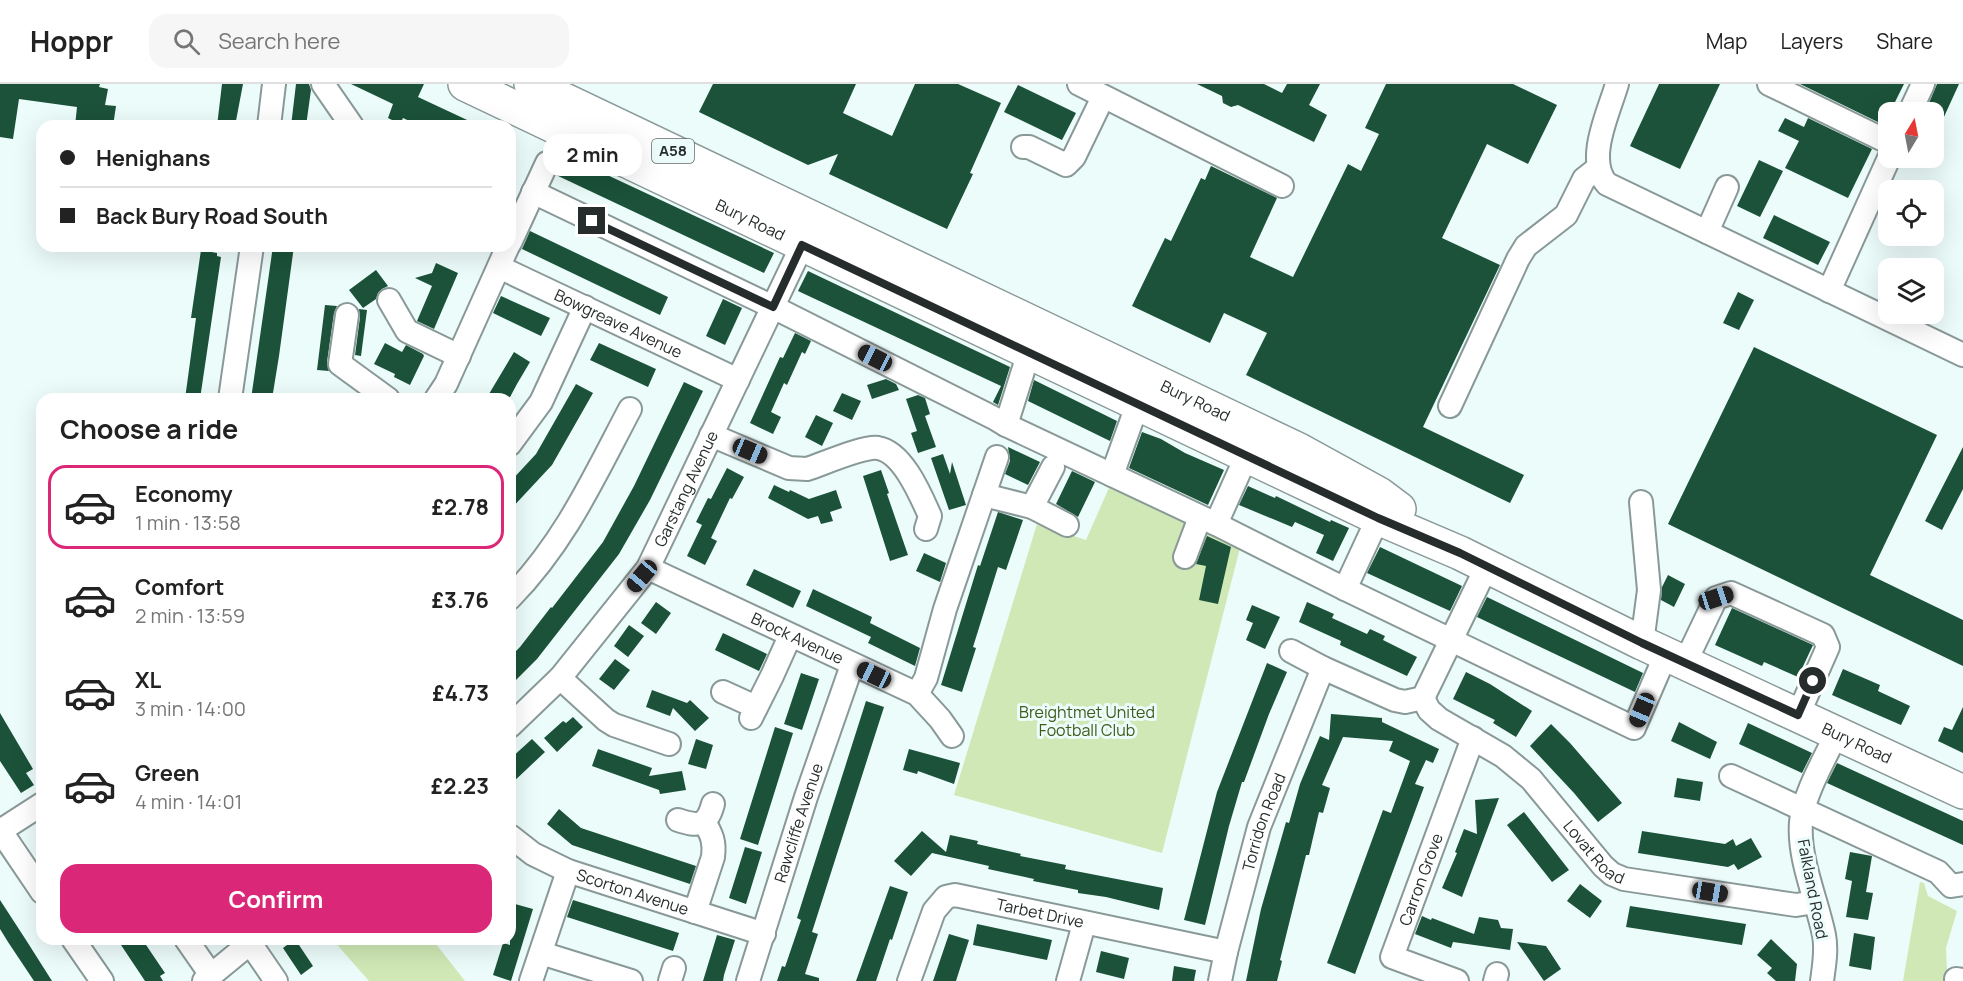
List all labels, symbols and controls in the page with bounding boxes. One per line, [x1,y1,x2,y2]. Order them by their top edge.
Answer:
search box [149,14,569,68]
text: Hoppr [30,22,113,60]
icon: search [170,25,203,58]
text: Search here [218,26,340,56]
text: Map [1706,27,1747,55]
text: Layers [1780,27,1843,55]
text: Share [1876,27,1933,55]
north arrow [1878,102,1944,168]
map controls [1878,102,1944,324]
callout: 2 min [542,134,642,176]
road number: A58 [652,139,694,163]
text: 2 min [566,141,619,168]
text: Henighans [96,143,210,173]
button: locate [1878,180,1944,246]
street label: Bury Road [712,194,789,246]
text: Back Bury Road South [96,201,328,231]
route end [578,207,605,234]
button: layers [1878,258,1944,324]
street label: Bowgreave Avenue [551,284,686,363]
car [855,342,895,374]
street label: Bury Road [1157,375,1234,427]
text: Choose a ride [60,410,238,447]
street label: Garstang Avenue [649,427,723,551]
car [730,436,770,466]
text: Economy [135,479,233,509]
icon: car [63,480,117,534]
text: £2.78 [431,492,489,522]
text: 1 min · 13:58 [135,509,241,536]
car [624,556,660,596]
text: Comfort [135,572,224,602]
icon: car [63,573,117,627]
car [1696,584,1736,612]
text: £3.76 [432,585,489,615]
text: 2 min · 13:59 [135,602,245,629]
street label: Brock Avenue [748,607,847,669]
car [854,659,894,691]
text: XL [135,665,161,695]
icon: car [63,666,117,720]
route start [1799,667,1826,694]
text: £4.73 [432,678,489,708]
car [1627,690,1657,730]
text: 3 min · 14:00 [135,695,246,722]
park label: Breightmet United Football Club [1019,701,1155,741]
street label: Bury Road [1818,717,1895,768]
text: Green [135,758,200,788]
icon: car [63,759,117,813]
street label: Rawcliffe Avenue [769,760,828,885]
street label: Torridon Road [1237,770,1291,874]
text: £2.23 [431,771,489,801]
text: 4 min · 14:01 [135,788,242,815]
street label: Lovat Road [1558,815,1628,889]
street label: Carron Grove [1394,830,1448,929]
street label: Falkland Road [1793,837,1833,941]
street label: Scorton Avenue [574,863,692,920]
button: Confirm [60,864,492,933]
car [1691,880,1729,904]
street label: Tarbet Drive [994,893,1086,933]

